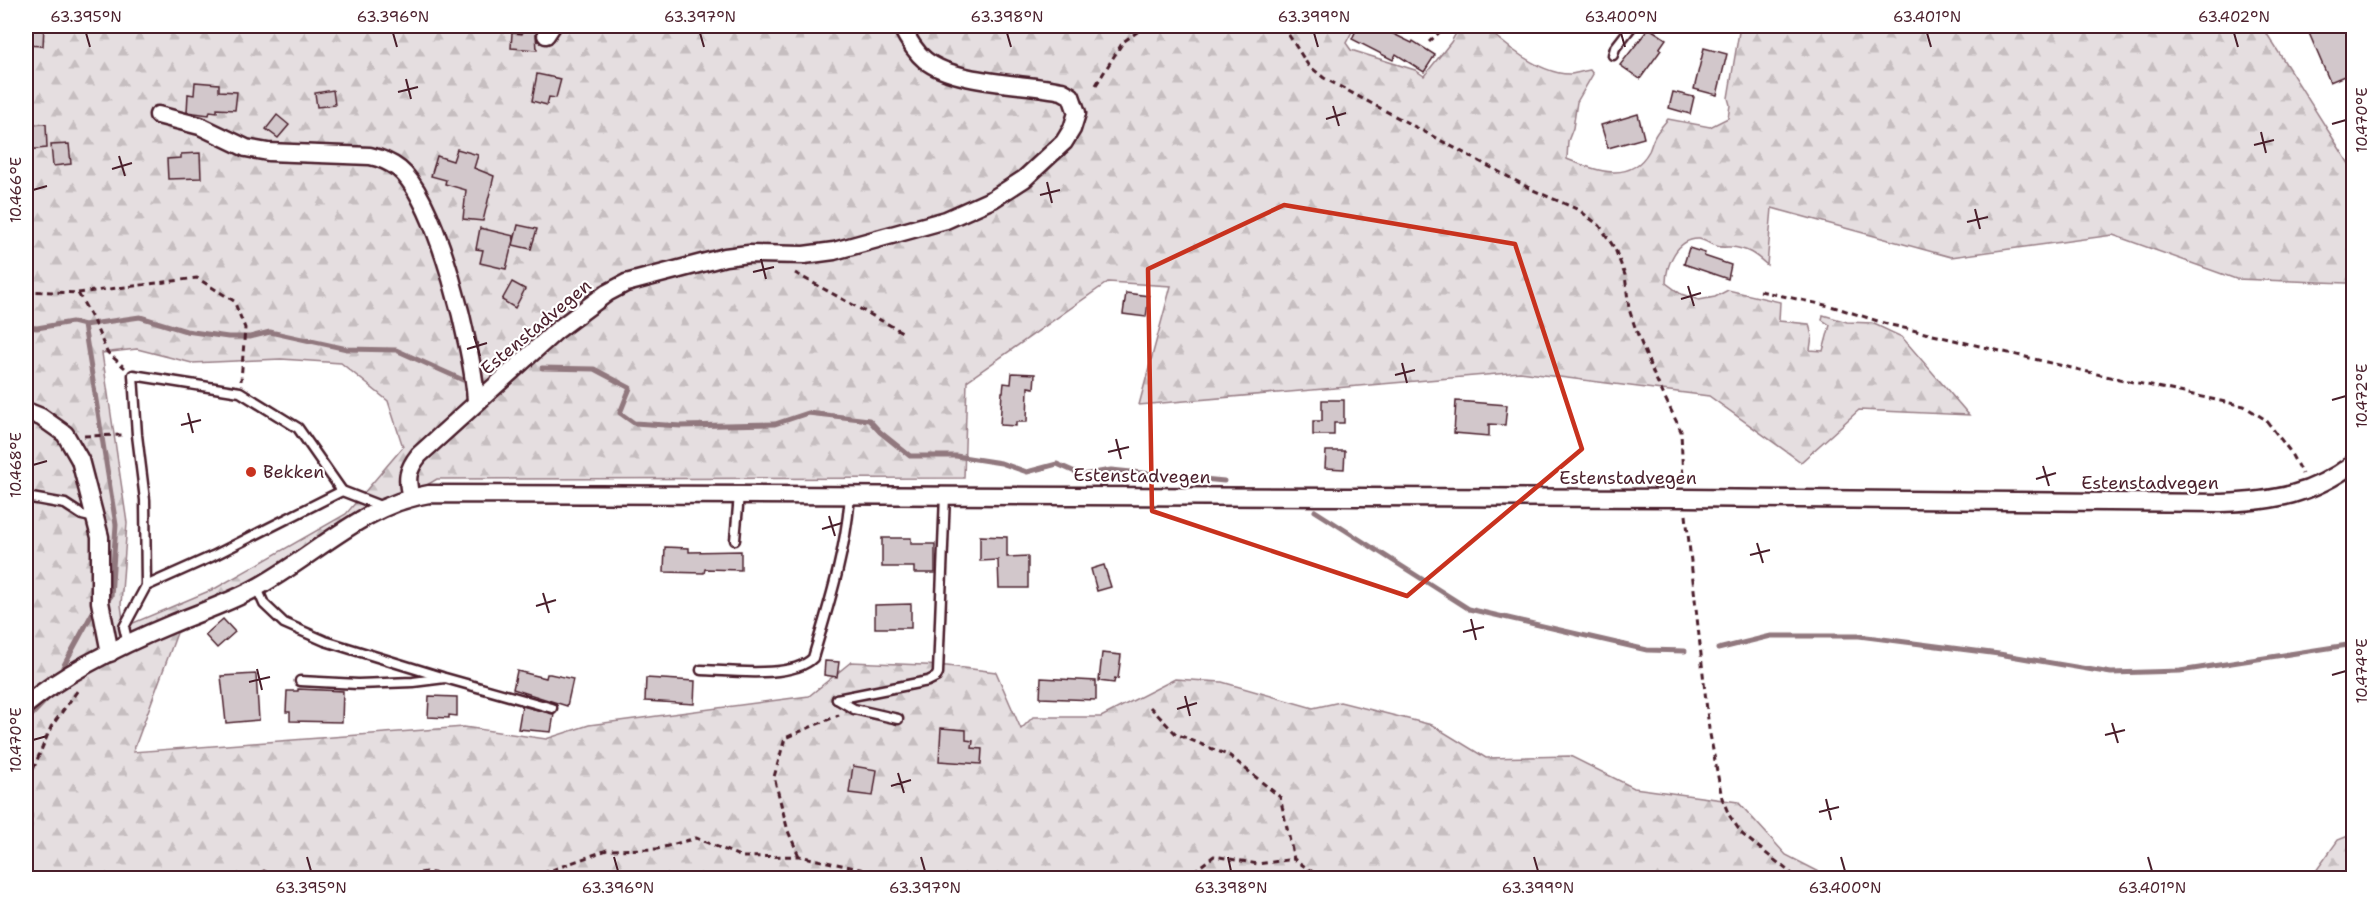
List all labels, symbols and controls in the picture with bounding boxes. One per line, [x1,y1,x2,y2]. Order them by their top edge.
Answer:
text: 63.395°N [50,7,122,27]
text: 63.396°N [357,7,429,27]
text: 63.397°N [664,7,736,27]
text: 63.398°N [971,7,1043,27]
text: 63.399°N [1278,7,1350,27]
text: 63.400°N [1585,7,1657,27]
text: 63.401°N [1893,7,1961,27]
text: 63.402°N [2198,7,2270,27]
text: 10.470°E [2352,87,2372,153]
text: 10.466°E [6,157,26,223]
street label: Estenstadvegen [476,274,596,380]
text: 10.472°E [2352,364,2372,428]
text: 10.468°E [6,432,26,498]
place label: Bekken [263,460,324,484]
street label: Estenstadvegen [1073,463,1211,489]
marker: Bekken [244,465,258,479]
street label: Estenstadvegen [1559,466,1697,490]
street label: Estenstadvegen [2081,471,2219,495]
text: 10.474°E [2352,638,2372,704]
text: 10.470°E [6,707,26,773]
text: 63.395°N [275,878,347,898]
text: 63.396°N [582,878,654,898]
text: 63.397°N [889,878,961,898]
text: 63.398°N [1195,878,1267,898]
text: 63.399°N [1502,878,1574,898]
text: 63.400°N [1809,878,1881,898]
text: 63.401°N [2118,878,2186,898]

